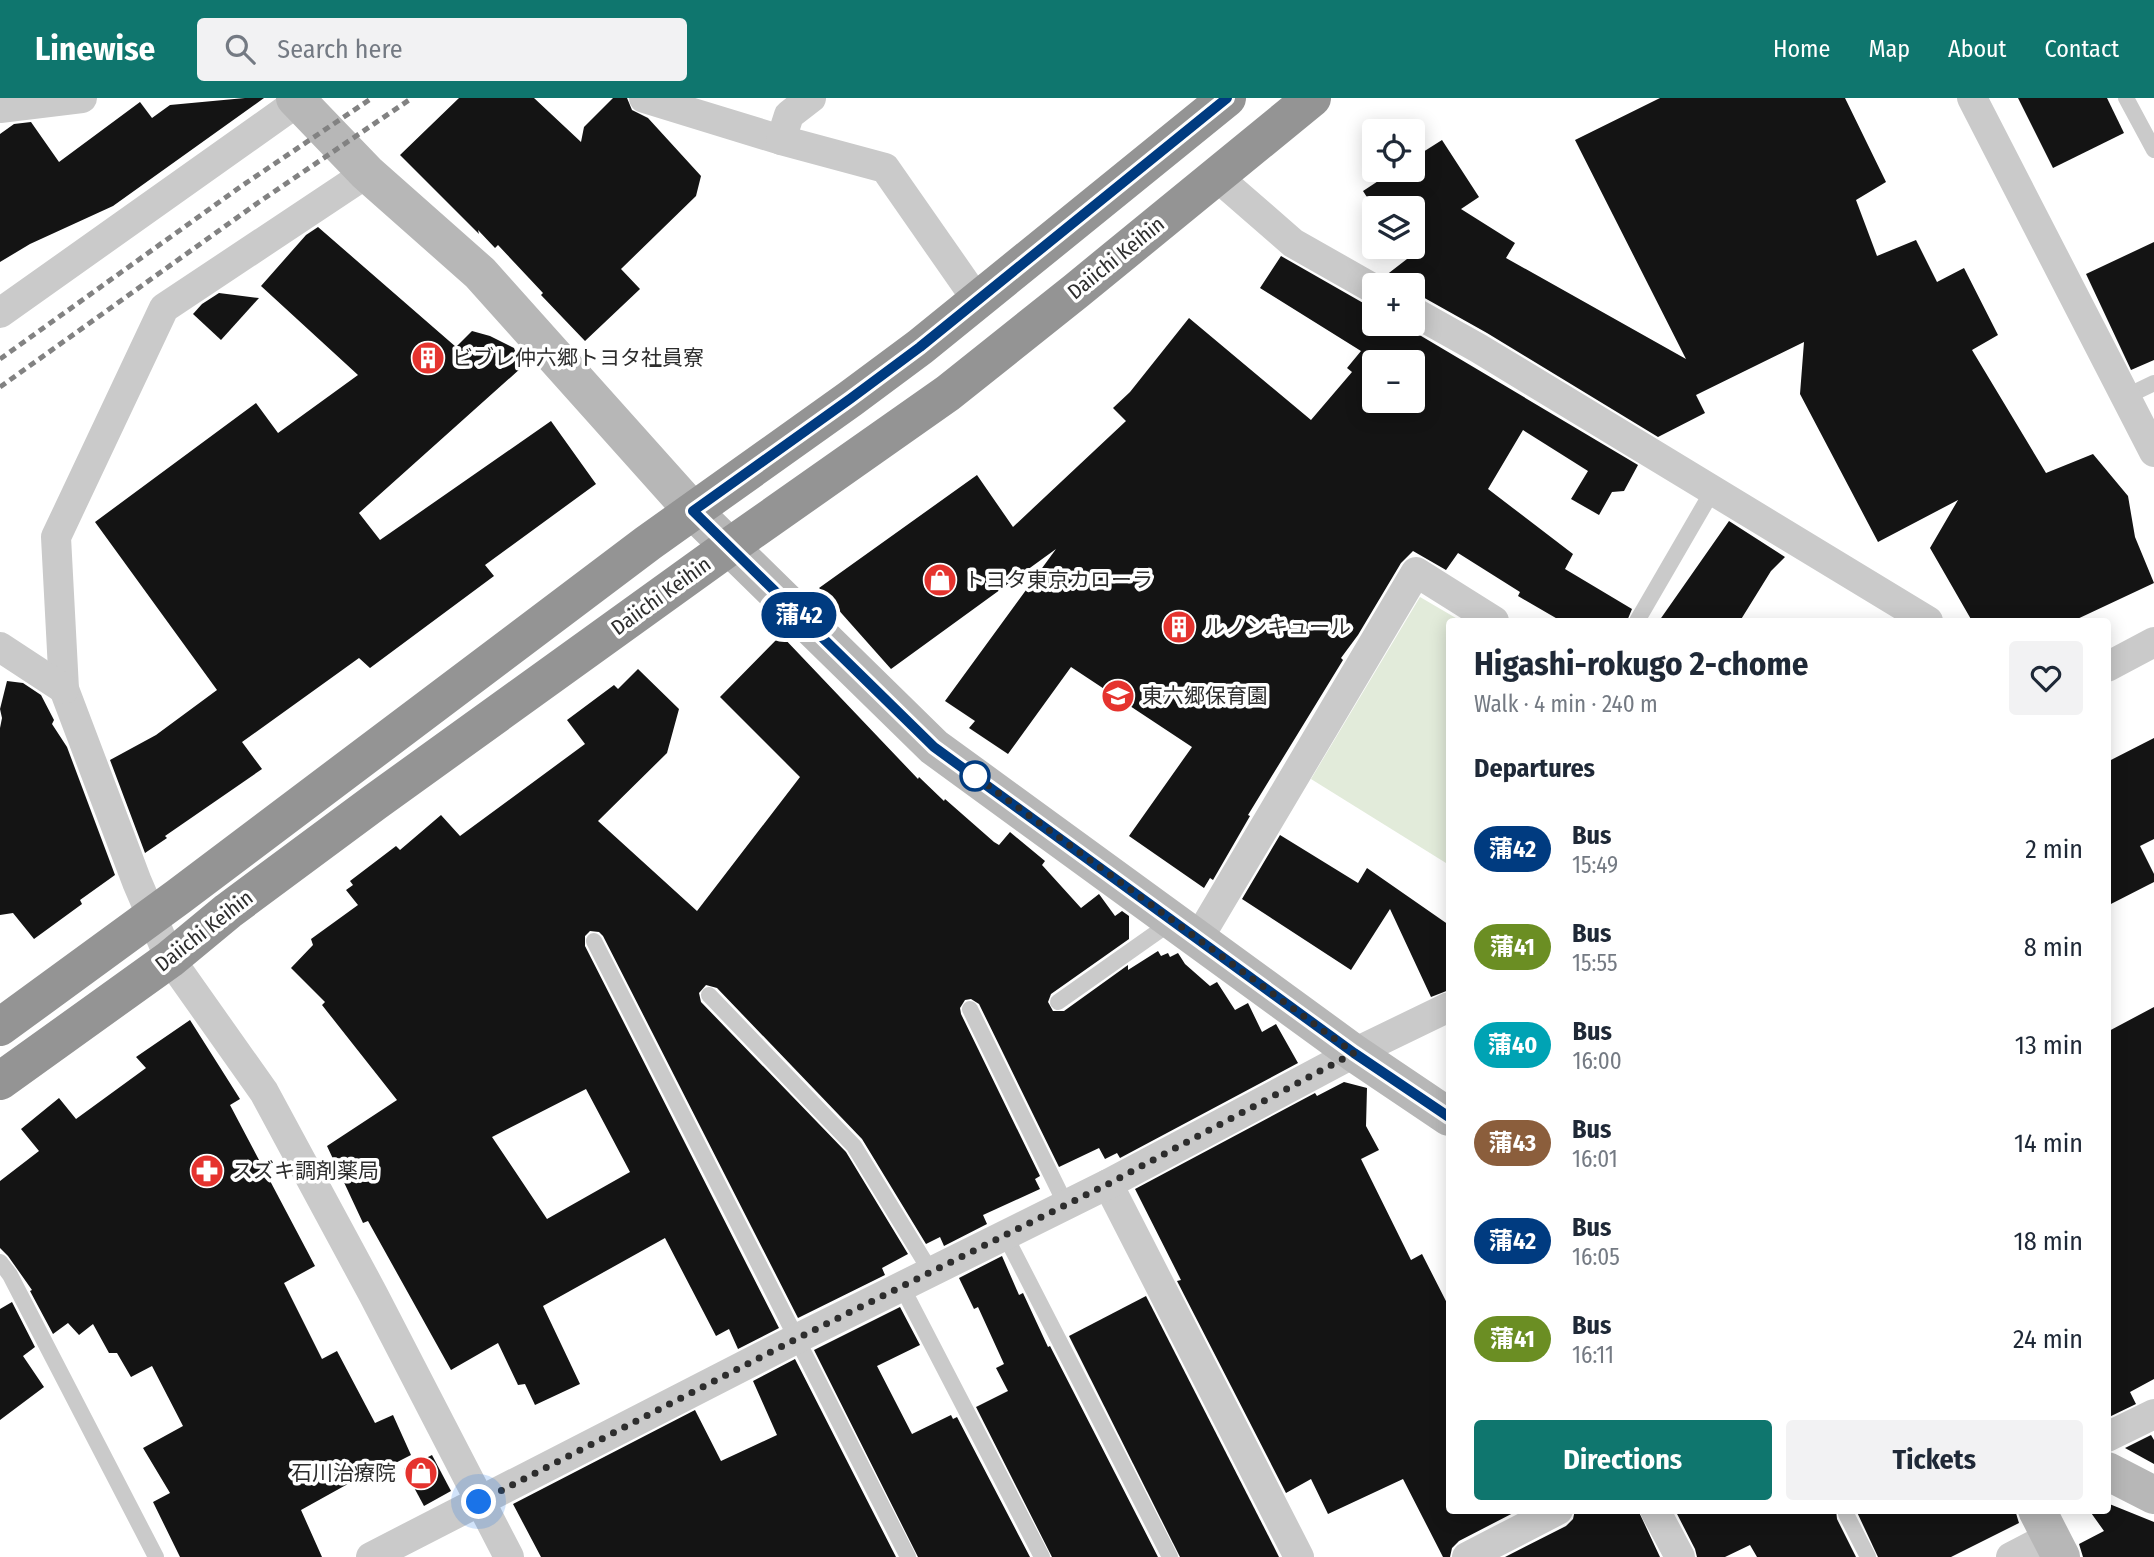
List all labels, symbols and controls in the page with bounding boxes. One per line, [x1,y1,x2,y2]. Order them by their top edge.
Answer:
search box [197,18,687,81]
text: Linewise [35,29,155,69]
icon: search [221,30,259,68]
text: Search here [277,34,403,65]
text: Home [1773,35,1830,63]
text: Map [1868,35,1910,63]
text: About [1948,35,2006,63]
text: Contact [2044,35,2119,63]
map controls [1362,119,1425,413]
button: locate [1362,119,1425,182]
button: layers [1362,196,1425,259]
street label: Daiichi Keihin [1062,211,1170,305]
button: + [1362,273,1425,336]
building icon: ビブレ仲六郷トヨタ社員寮 [409,339,447,377]
place label: ビブレ仲六郷トヨタ社員寮 [452,345,704,371]
button: − [1362,350,1425,413]
street label: Daiichi Keihin [606,551,716,641]
shop icon: トヨタ東京カローラ [921,561,959,599]
place label: トヨタ東京カローラ [964,567,1153,593]
line badge: 蒲42 [759,592,839,638]
text: 蒲42 [775,601,823,629]
building icon: ルノンキュール [1160,608,1198,646]
place label: ルノンキュール [1204,614,1351,640]
button: heart [2009,641,2083,715]
text: Higashi-rokugo 2-chome [1474,644,1808,684]
school or university icon: 東六郷保育園 [1099,677,1137,715]
place label: 東六郷保育園 [1142,683,1268,709]
text: Walk · 4 min · 240 m [1474,690,1658,718]
text: Departures [1474,753,1595,784]
unlabelled marker [960,761,990,791]
text: Bus [1572,820,1611,851]
text: 2 min [2025,834,2083,865]
text: 蒲42 [1489,835,1536,863]
text: 15:49 [1572,851,1618,879]
street label: Daiichi Keihin [150,885,258,977]
text: Bus [1572,918,1611,949]
text: 8 min [2024,932,2083,963]
text: 蒲41 [1490,933,1535,961]
text: 15:55 [1572,949,1618,977]
text: Bus [1572,1016,1612,1047]
text: 13 min [2015,1030,2083,1061]
text: 蒲40 [1488,1031,1537,1059]
text: 16:00 [1572,1047,1622,1075]
text: Bus [1572,1114,1611,1145]
text: 14 min [2014,1128,2083,1159]
text: 蒲43 [1489,1129,1536,1157]
text: 16:01 [1572,1145,1618,1173]
pharmacy icon: スズキ調剤薬局 [188,1152,226,1190]
place label: スズキ調剤薬局 [232,1158,379,1184]
text: Bus [1572,1212,1611,1243]
text: 18 min [2014,1226,2083,1257]
text: 蒲42 [1489,1227,1536,1255]
text: 16:05 [1572,1243,1620,1271]
text: Bus [1572,1310,1611,1341]
text: 24 min [2013,1324,2083,1355]
text: 蒲41 [1490,1325,1535,1353]
text: 16:11 [1572,1341,1614,1369]
button: Directions [1474,1420,1772,1500]
button: Tickets [1786,1420,2083,1500]
shop icon: 石川治療院 [402,1454,440,1492]
place label: 石川治療院 [291,1460,396,1486]
your location [461,1484,496,1519]

